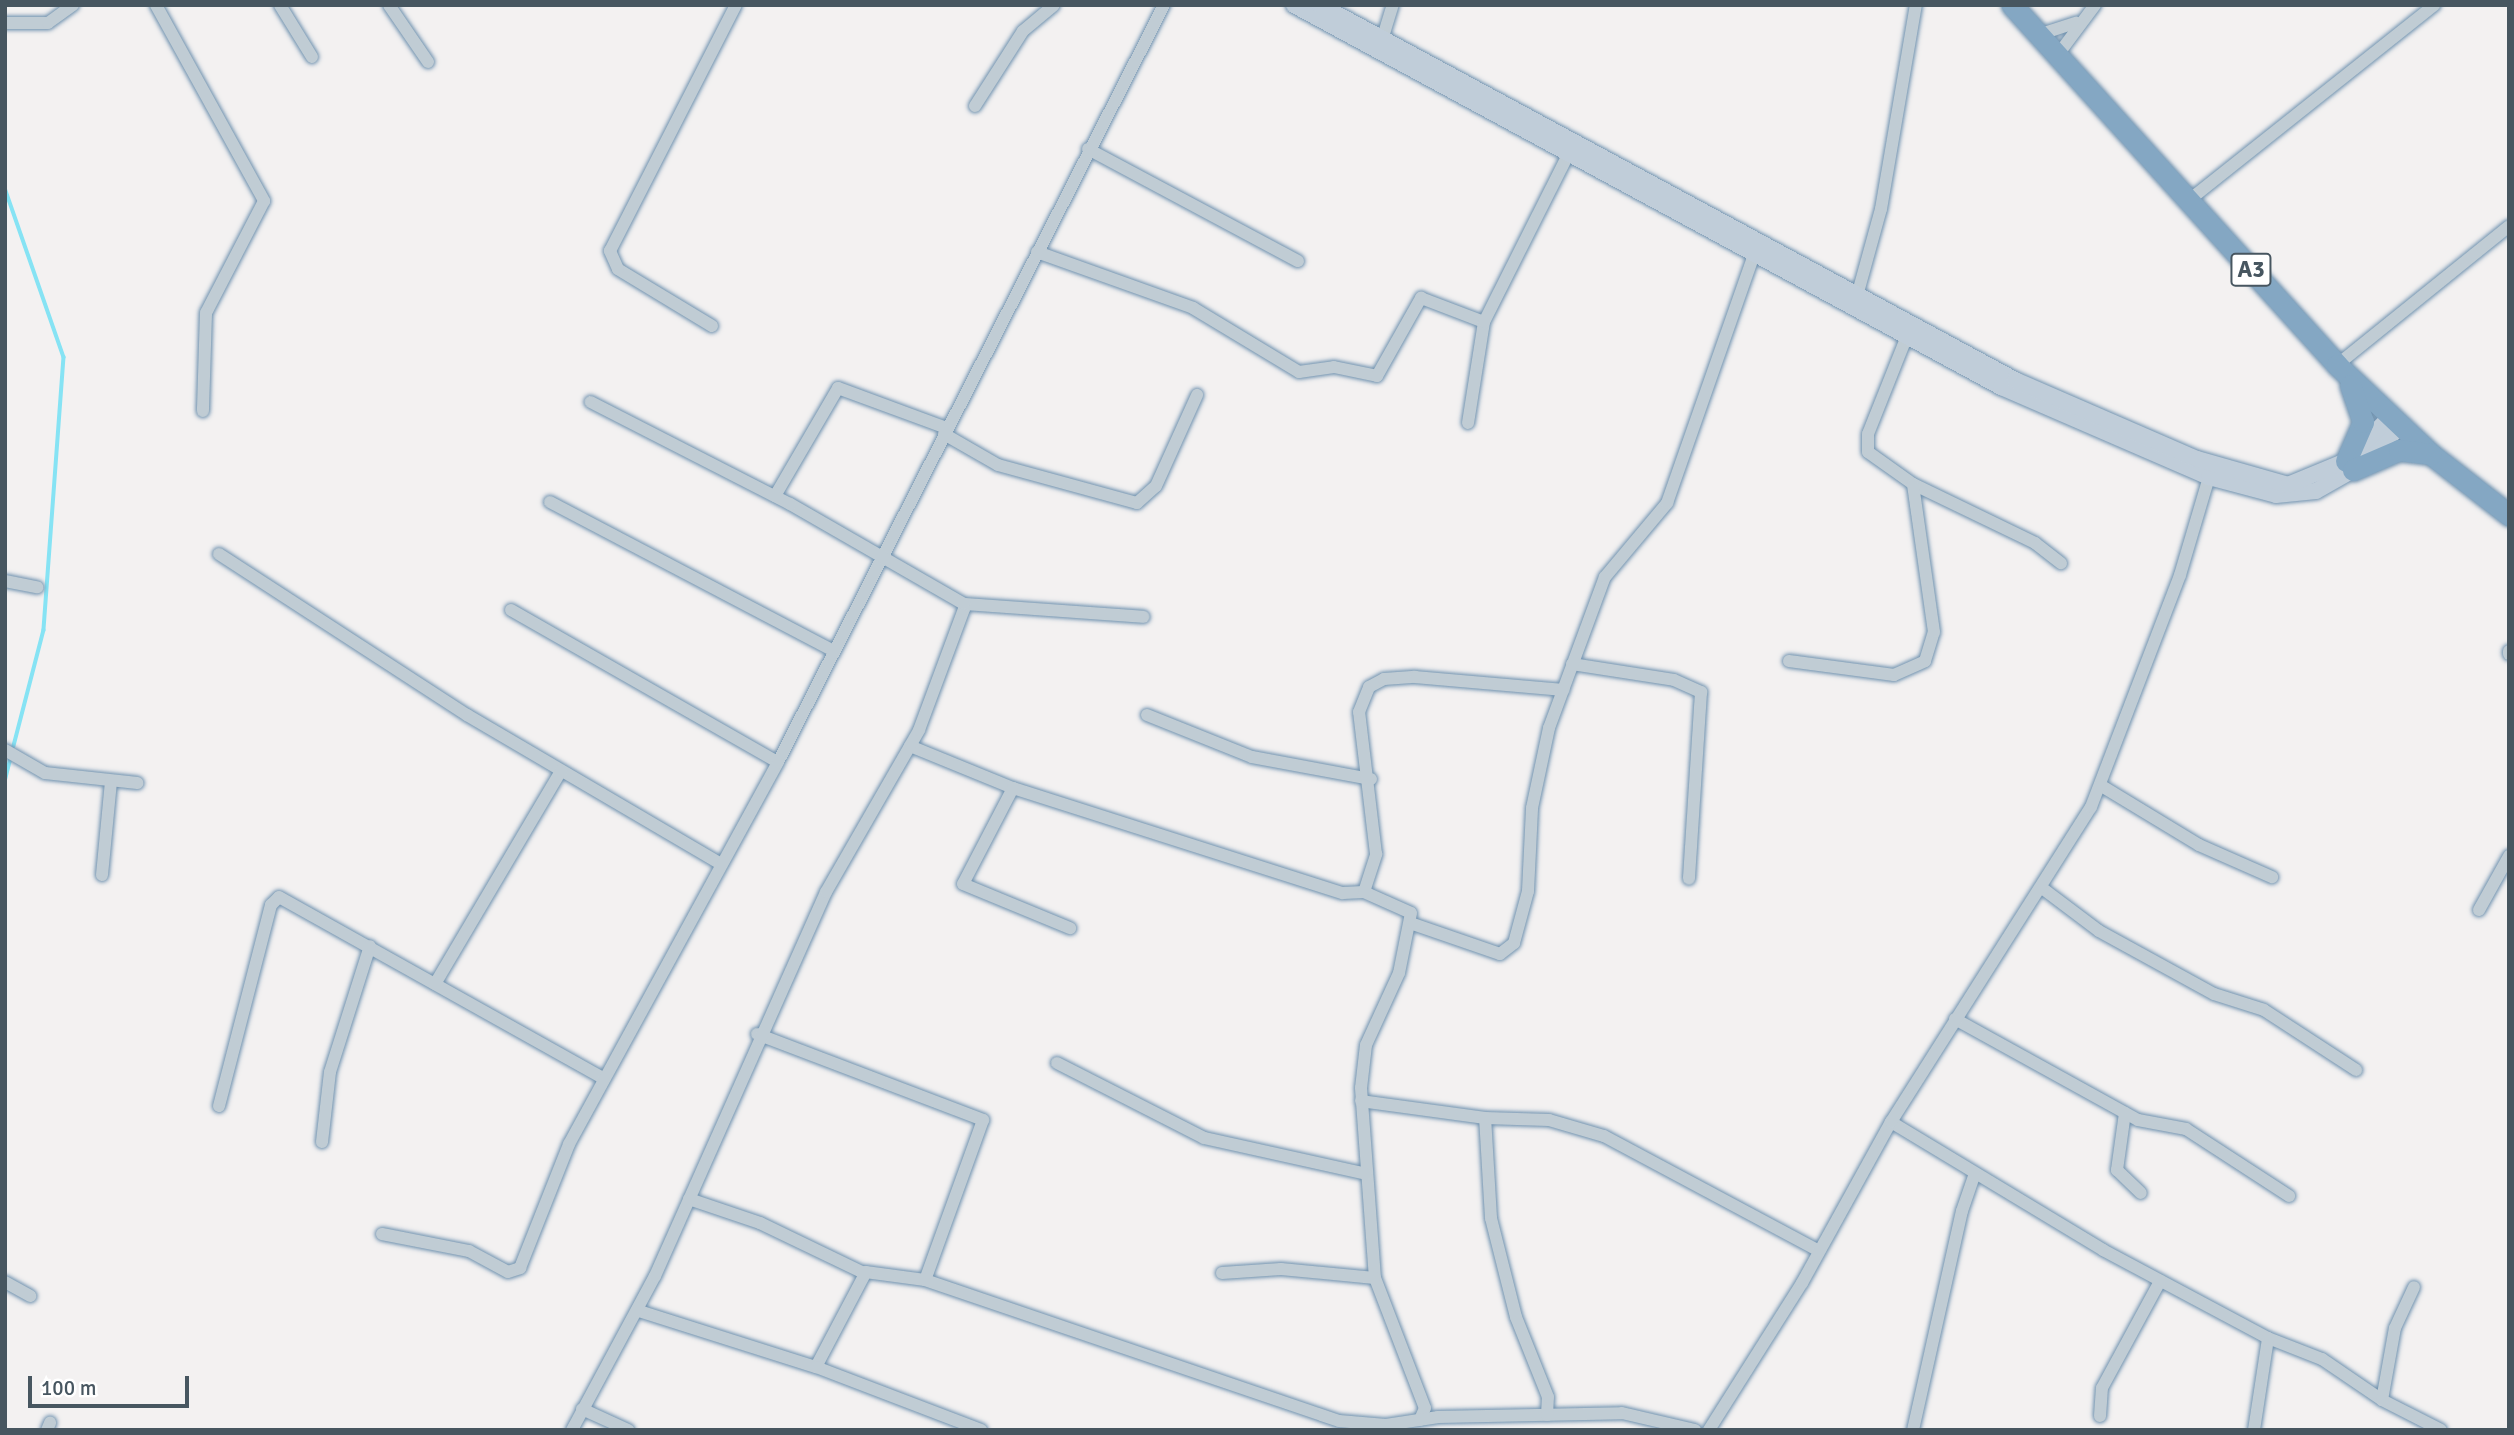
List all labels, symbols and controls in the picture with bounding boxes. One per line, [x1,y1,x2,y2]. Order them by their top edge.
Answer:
road number: A3 [2230,250,2272,290]
scale bar [32,1362,192,1406]
text: 100 m [41,1375,96,1401]

